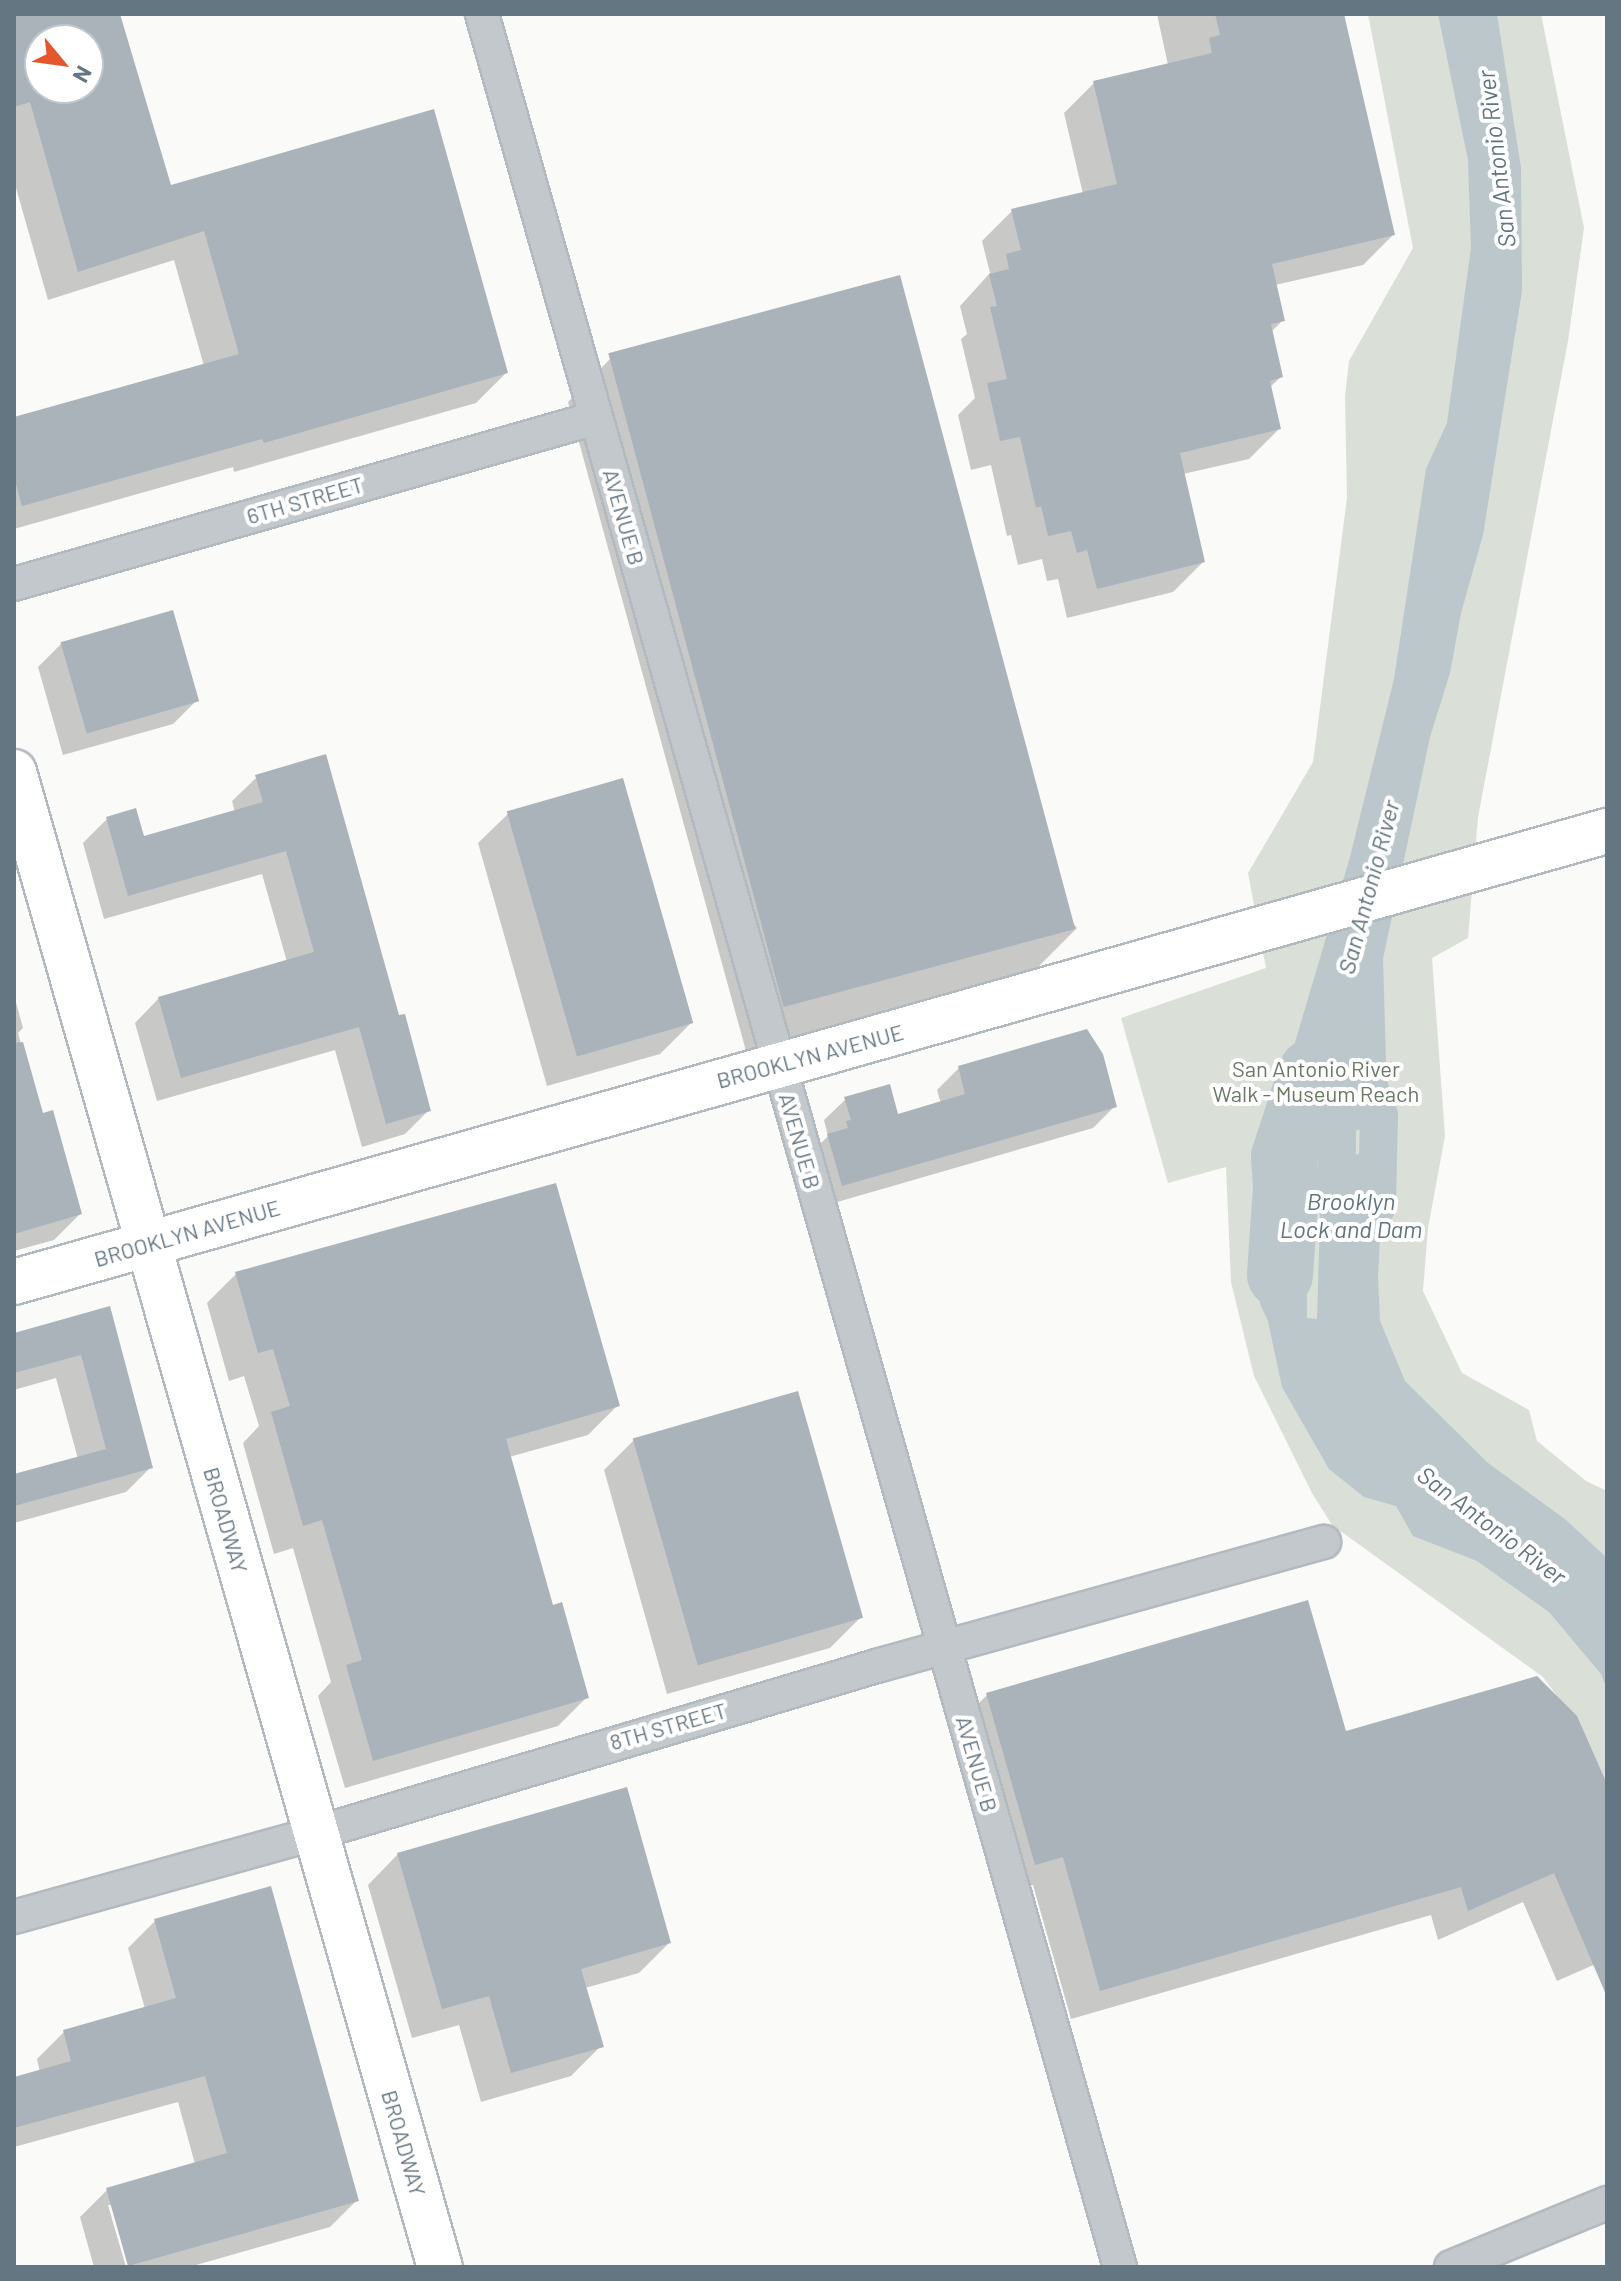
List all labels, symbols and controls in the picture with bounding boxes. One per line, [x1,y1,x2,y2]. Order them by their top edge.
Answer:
north arrow [24,24,104,104]
text: N [68,62,98,87]
water label: San Antonio River [1471,69,1521,249]
street label: AVENUE B [598,466,650,568]
street label: 6TH STREET [244,471,366,529]
water label: San Antonio River [1331,797,1405,977]
street label: BROOKLYN AVENUE [714,1018,906,1094]
park label: San Antonio River Walk - Museum Reach [1213,1055,1419,1106]
street label: AVENUE B [774,1090,826,1192]
water label: Brooklyn Lock and Dam [1280,1187,1422,1243]
street label: BROOKLYN AVENUE [91,1194,283,1272]
water label: San Antonio River [1412,1460,1572,1590]
street label: BROADWAY [198,1464,254,1576]
street label: 8TH STREET [607,1697,729,1755]
street label: AVENUE B [951,1713,1003,1815]
street label: BROADWAY [376,2087,432,2199]

